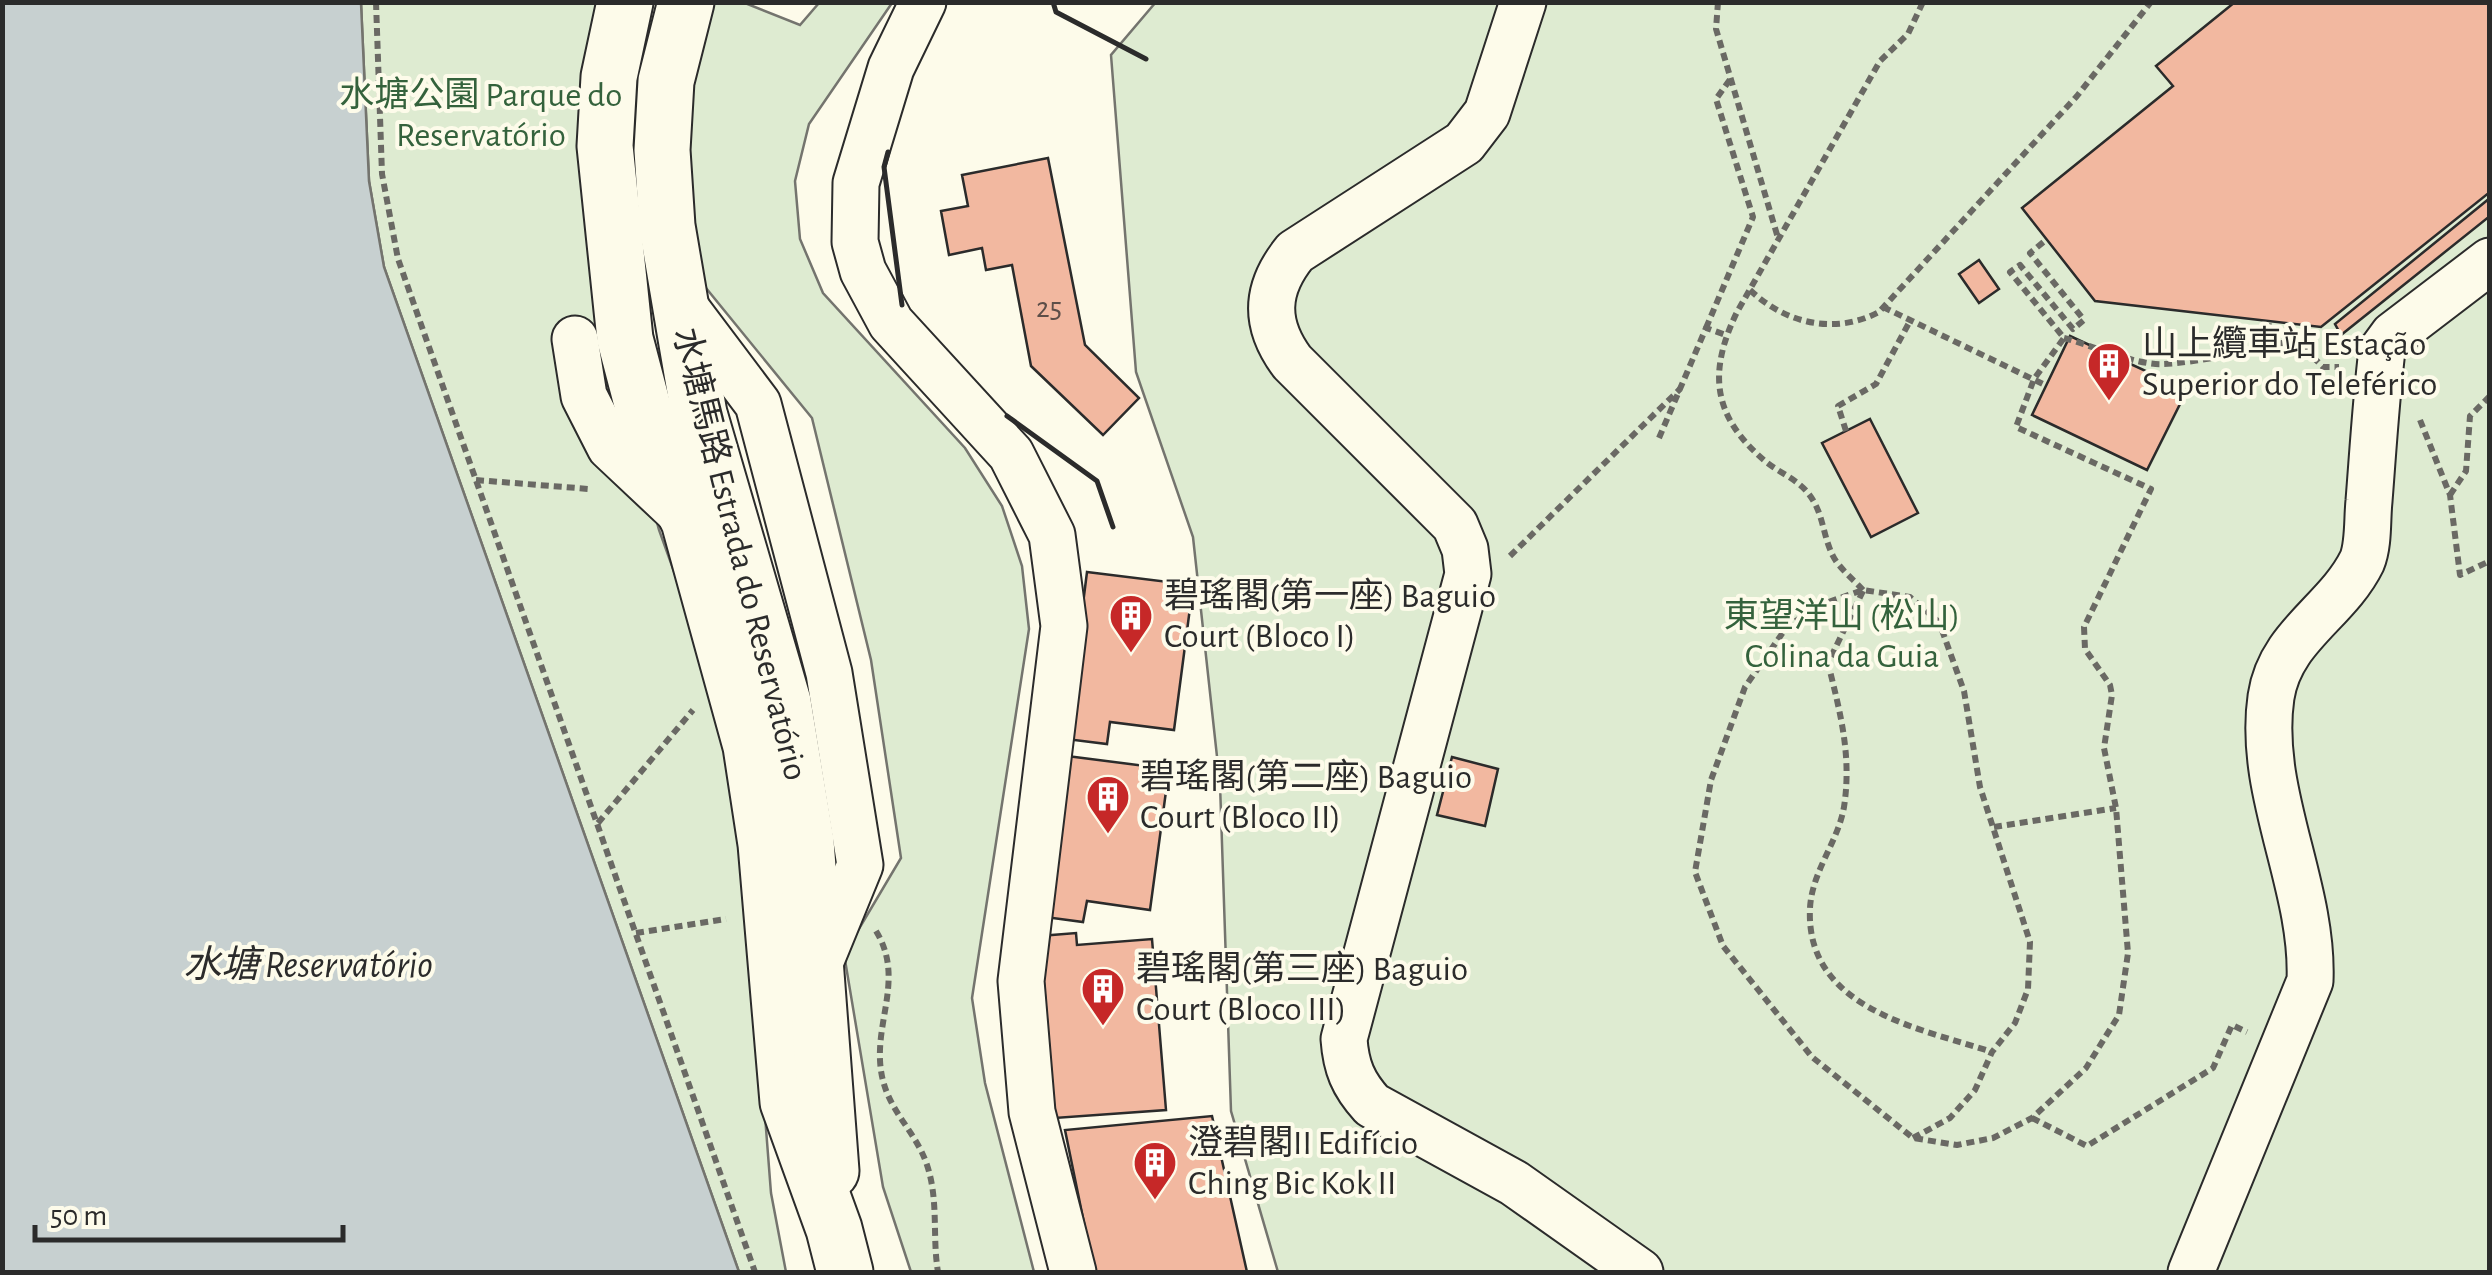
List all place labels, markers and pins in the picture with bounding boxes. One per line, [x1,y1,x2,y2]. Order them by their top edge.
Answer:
place label: 山上纜車站 Estação Superior do Teleférico [2142,325,2437,402]
building icon: 山上纜車站 Estação Superior do Teleférico [2086,341,2132,402]
place label: 碧瑤閣(第一座) Baguio Court (Bloco I) [1164,577,1496,654]
building icon: 碧瑤閣(第一座) Baguio Court (Bloco I) [1108,593,1154,654]
place label: 碧瑤閣(第二座) Baguio Court (Bloco II) [1140,758,1472,835]
building icon: 碧瑤閣(第二座) Baguio Court (Bloco II) [1085,774,1131,835]
place label: 碧瑤閣(第三座) Baguio Court (Bloco III) [1136,950,1468,1027]
building icon: 碧瑤閣(第三座) Baguio Court (Bloco III) [1080,966,1126,1027]
place label: 澄碧閣II Edifício Ching Bic Kok II [1188,1124,1418,1201]
building icon: 澄碧閣II Edifício Ching Bic Kok II [1132,1140,1178,1201]

